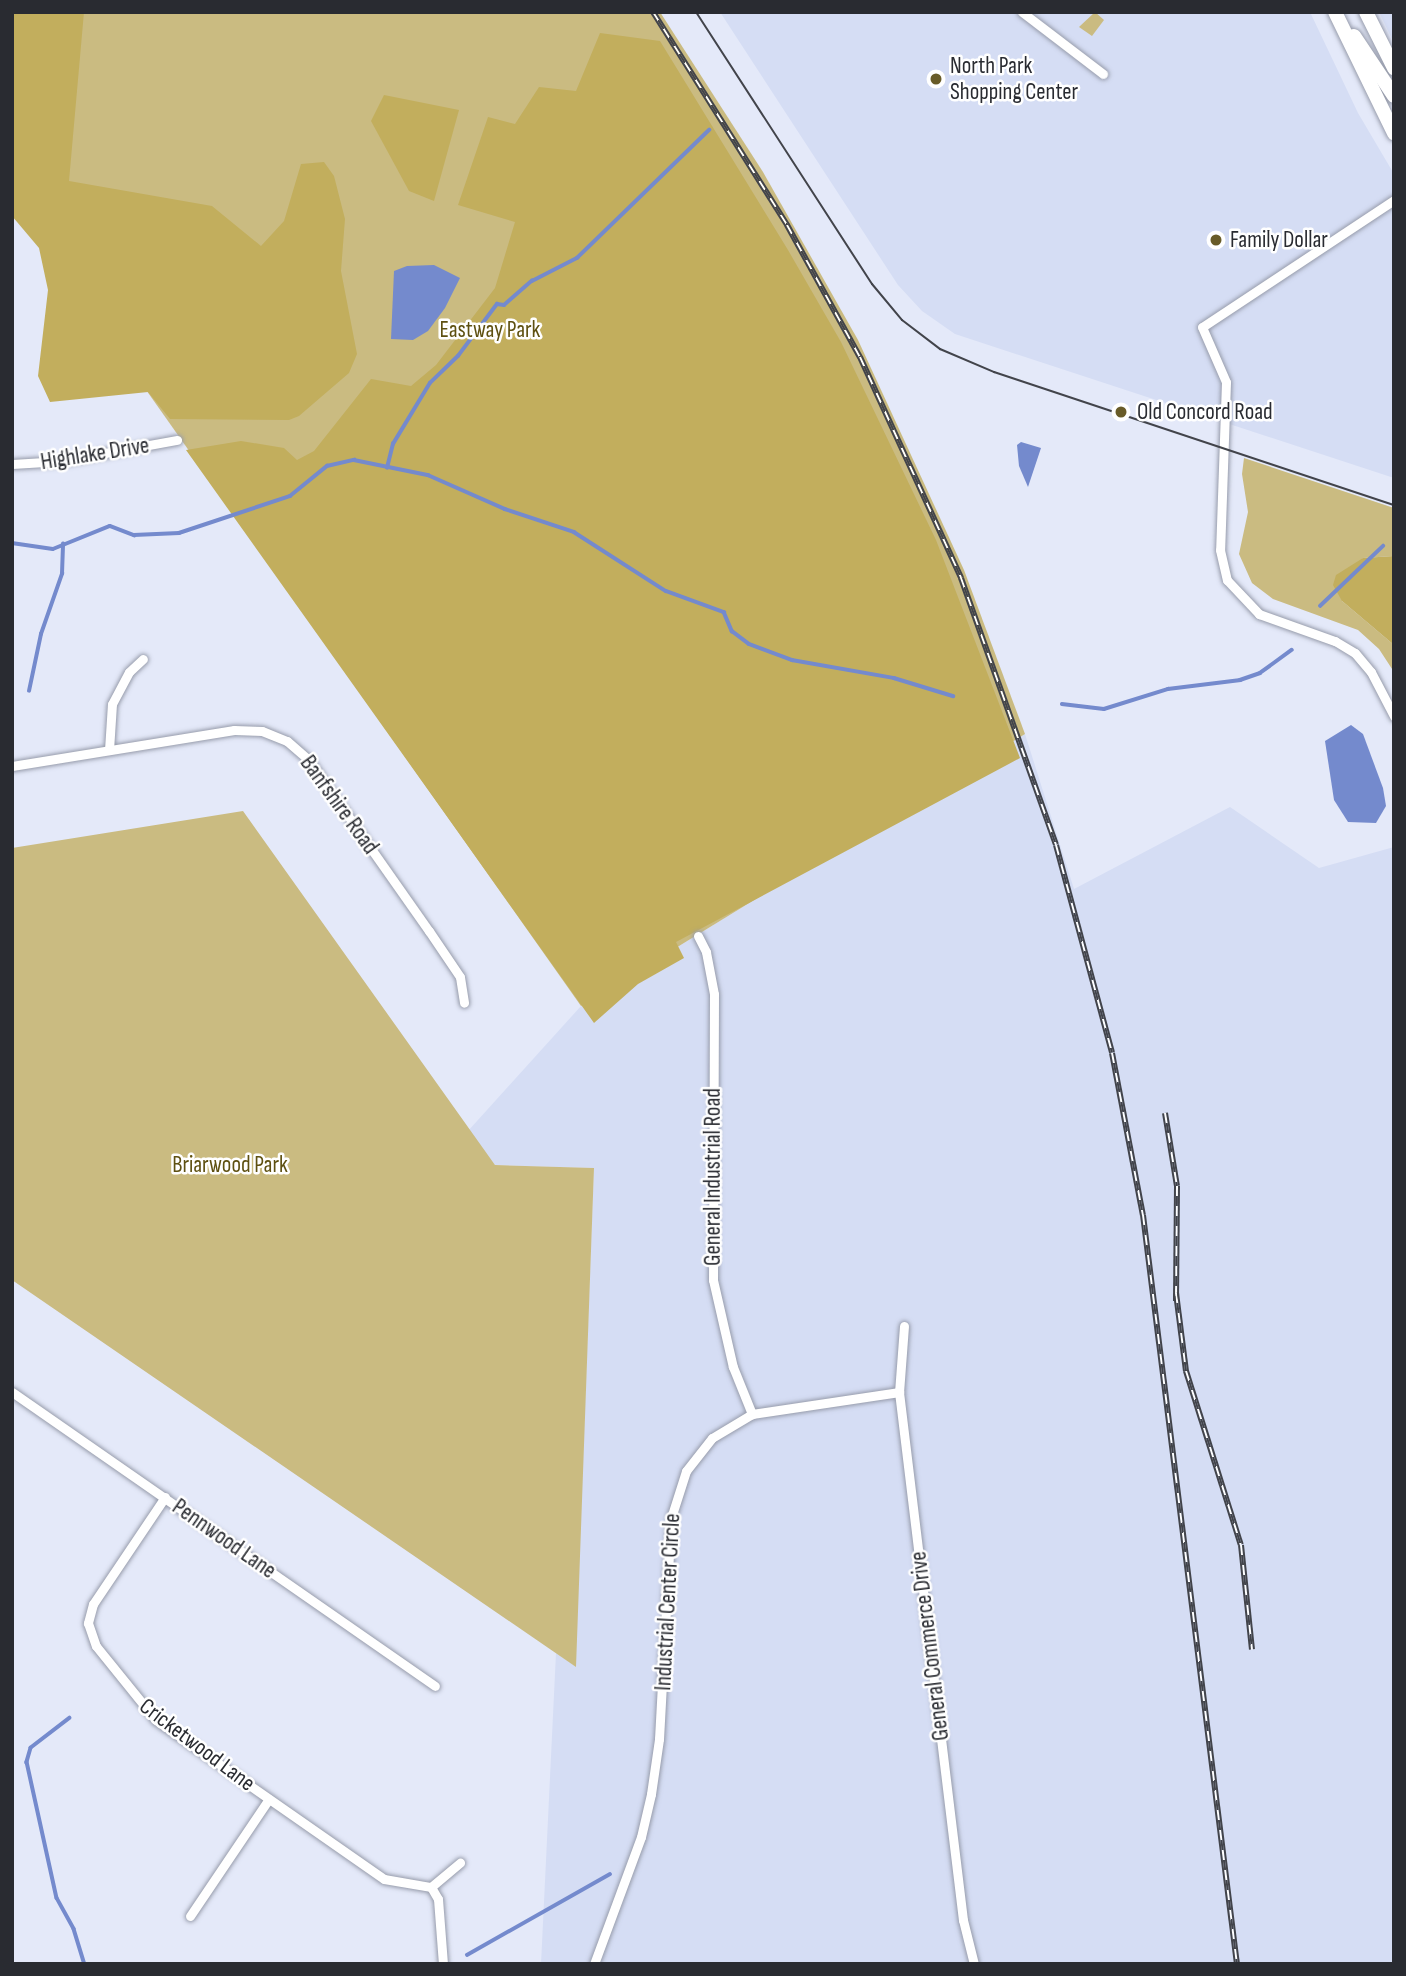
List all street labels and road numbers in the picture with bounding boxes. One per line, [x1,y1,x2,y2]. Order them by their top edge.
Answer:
street label: Highlake Drive [39,432,151,476]
street label: Banfshire Road [294,750,384,860]
street label: General Industrial Road [699,1088,727,1266]
street label: Pennwood Lane [167,1493,281,1585]
street label: Industrial Center Circle [650,1513,686,1691]
street label: General Commerce Drive [905,1550,955,1742]
street label: Cricketwood Lane [134,1693,260,1797]

